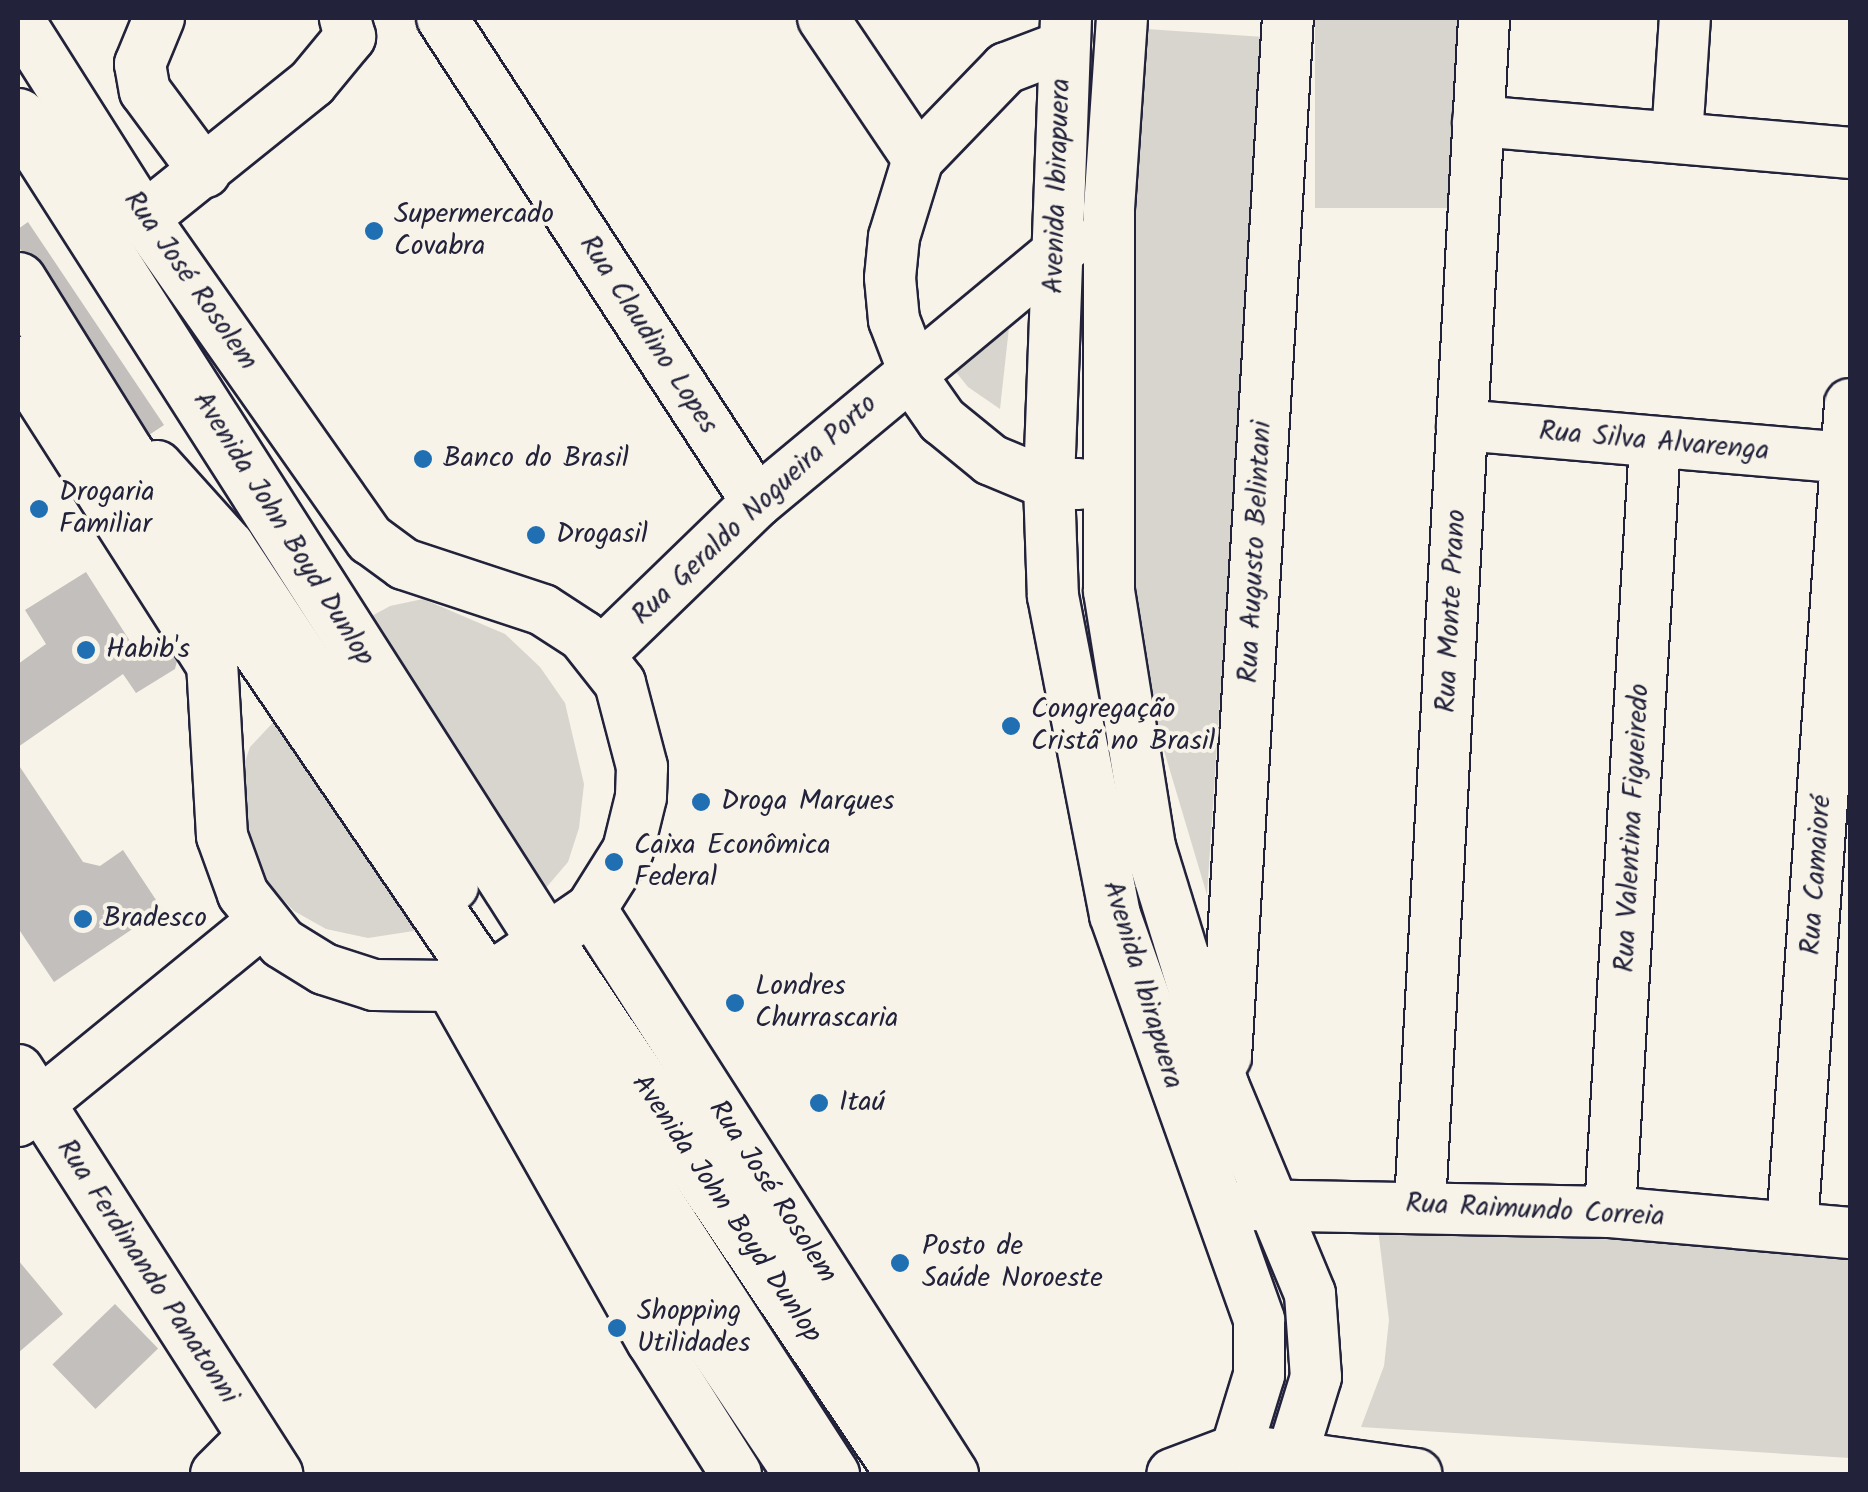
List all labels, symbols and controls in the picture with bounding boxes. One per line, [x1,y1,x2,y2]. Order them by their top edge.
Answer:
street label: Avenida Ibirapuera [1037,78,1079,294]
street label: Rua José Rosolem [116,185,264,377]
place label: Supermercado Covabra [394,198,554,264]
marker: Supermercado Covabra [363,220,385,242]
street label: Rua Claudino Lopes [571,230,725,440]
street label: Avenida John Boyd Dunlop [185,386,381,672]
street label: Rua Geraldo Nogueira Porto [625,388,885,632]
street label: Rua Silva Alvarenga [1538,415,1770,469]
street label: Rua Augusto Belintani [1232,420,1280,684]
place label: Banco do Brasil [443,442,629,476]
marker: Banco do Brasil [412,448,434,470]
place label: Drogaria Familiar [59,476,155,542]
marker: Drogaria Familiar [28,498,50,520]
street label: Rua Monte Prano [1430,508,1474,714]
place label: Drogasil [556,518,648,552]
marker: Drogasil [525,524,547,546]
place label: Habib's [106,633,190,667]
marker: Habib's [75,639,97,661]
street label: Rua Valentina Figueiredo [1609,683,1657,973]
place label: Congregação Cristã no Brasil [1031,693,1215,759]
marker: Congregação Cristã no Brasil [1000,715,1022,737]
place label: Droga Marques [721,785,894,819]
marker: Droga Marques [690,791,712,813]
street label: Rua Camaioré [1795,794,1839,956]
place label: Caixa Econômica Federal [634,829,831,895]
marker: Caixa Econômica Federal [603,851,625,873]
street label: Avenida Ibirapuera [1094,877,1190,1093]
place label: Bradesco [103,902,207,936]
marker: Bradesco [72,908,94,930]
place label: Londres Churrascaria [755,970,898,1036]
marker: Londres Churrascaria [724,992,746,1014]
street label: Avenida John Boyd Dunlop [624,1068,828,1350]
place label: Itaú [839,1086,885,1120]
marker: Itaú [808,1092,830,1114]
street label: Rua José Rosolem [701,1094,843,1290]
street label: Rua Ferdinando Panatonni [49,1133,245,1411]
street label: Rua Raimundo Correia [1405,1187,1665,1235]
place label: Posto de Saúde Noroeste [922,1230,1103,1296]
marker: Posto de Saúde Noroeste [887,1250,913,1276]
place label: Shopping Utilidades [637,1295,750,1361]
marker: Shopping Utilidades [606,1317,628,1339]

